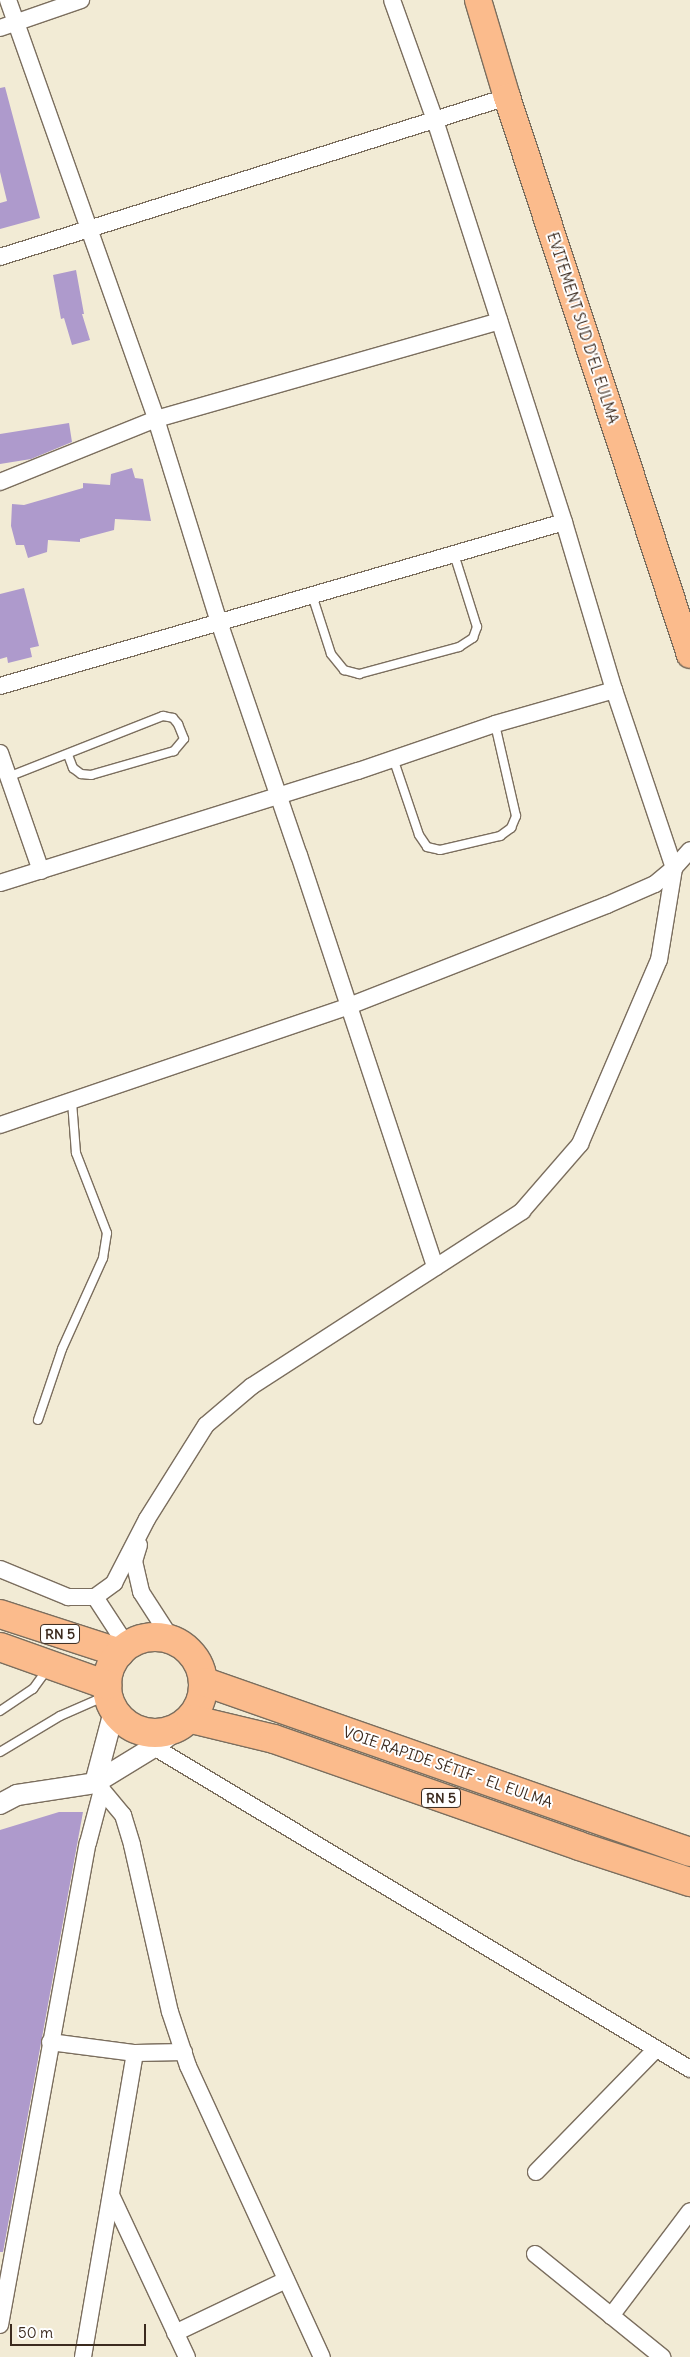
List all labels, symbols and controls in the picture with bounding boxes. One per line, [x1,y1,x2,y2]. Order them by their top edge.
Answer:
street label: EVITEMENT SUD D'EL EULMA [544,230,622,426]
road number: RN 5 [40,1622,80,1646]
street label: VOIE RAPIDE SÉTIF - EL EULMA [341,1723,555,1811]
road number: RN 5 [421,1786,461,1810]
scale bar [12,2314,149,2346]
text: 50 m [18,2323,53,2342]

